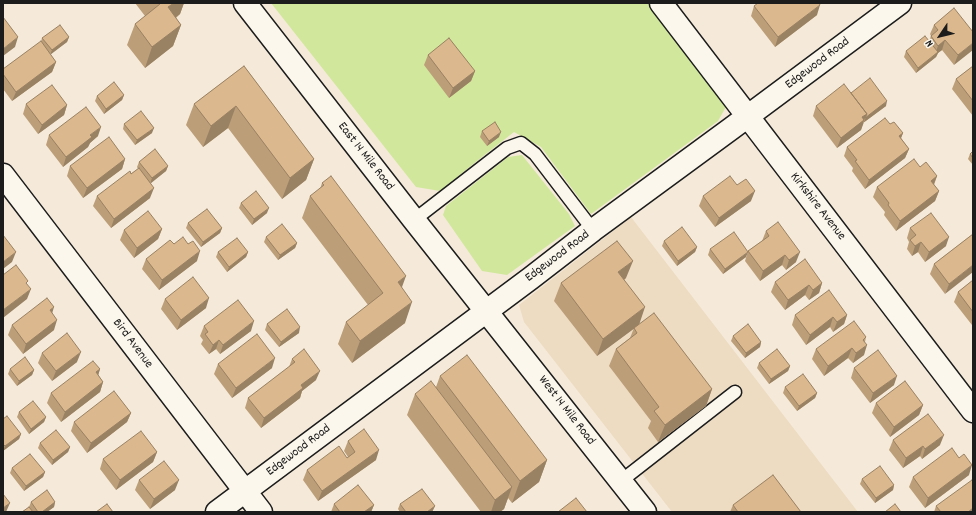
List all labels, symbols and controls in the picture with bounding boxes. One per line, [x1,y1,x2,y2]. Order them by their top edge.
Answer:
north arrow [920,16,960,56]
street label: Edgewood Road [783,35,853,93]
text: N [922,36,938,50]
street label: East 14 Mile Road [333,120,397,194]
street label: Kirkshire Avenue [786,170,848,244]
street label: Edgewood Road [523,228,593,286]
street label: Bird Avenue [108,316,156,372]
street label: West 14 Mile Road [534,373,598,449]
street label: Edgewood Road [264,422,334,480]

